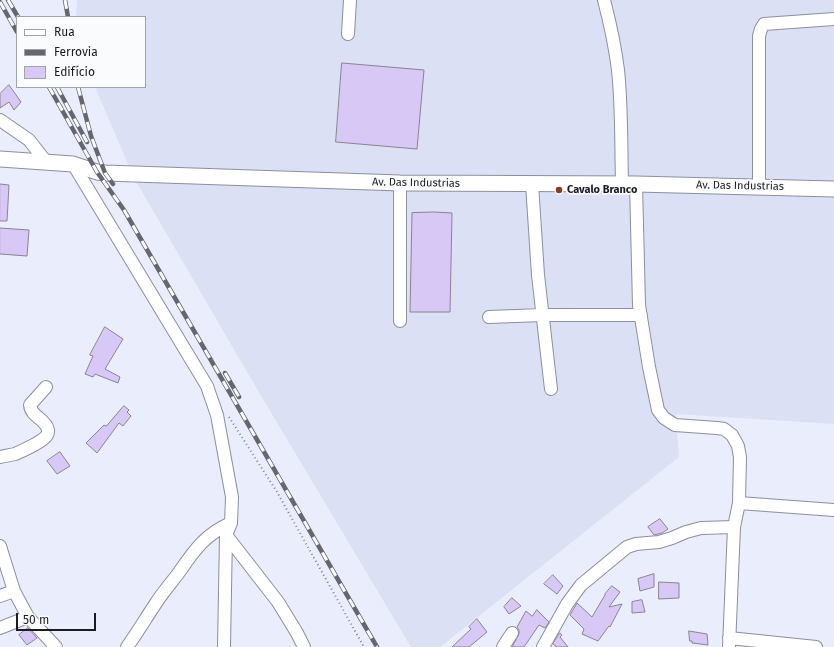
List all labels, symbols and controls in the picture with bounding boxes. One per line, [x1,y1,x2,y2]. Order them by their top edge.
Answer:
legend [16,16,146,88]
text: Rua [54,25,75,39]
text: Ferrovia [54,45,98,59]
text: Edifício [54,65,95,79]
street label: Av. Das Industrias [372,176,460,190]
street label: Av. Das Industrias [696,179,784,193]
place label: Cavalo Branco [567,183,637,197]
marker: Cavalo Branco [554,185,564,195]
scale bar [18,605,98,631]
text: 50 m [23,613,49,627]

